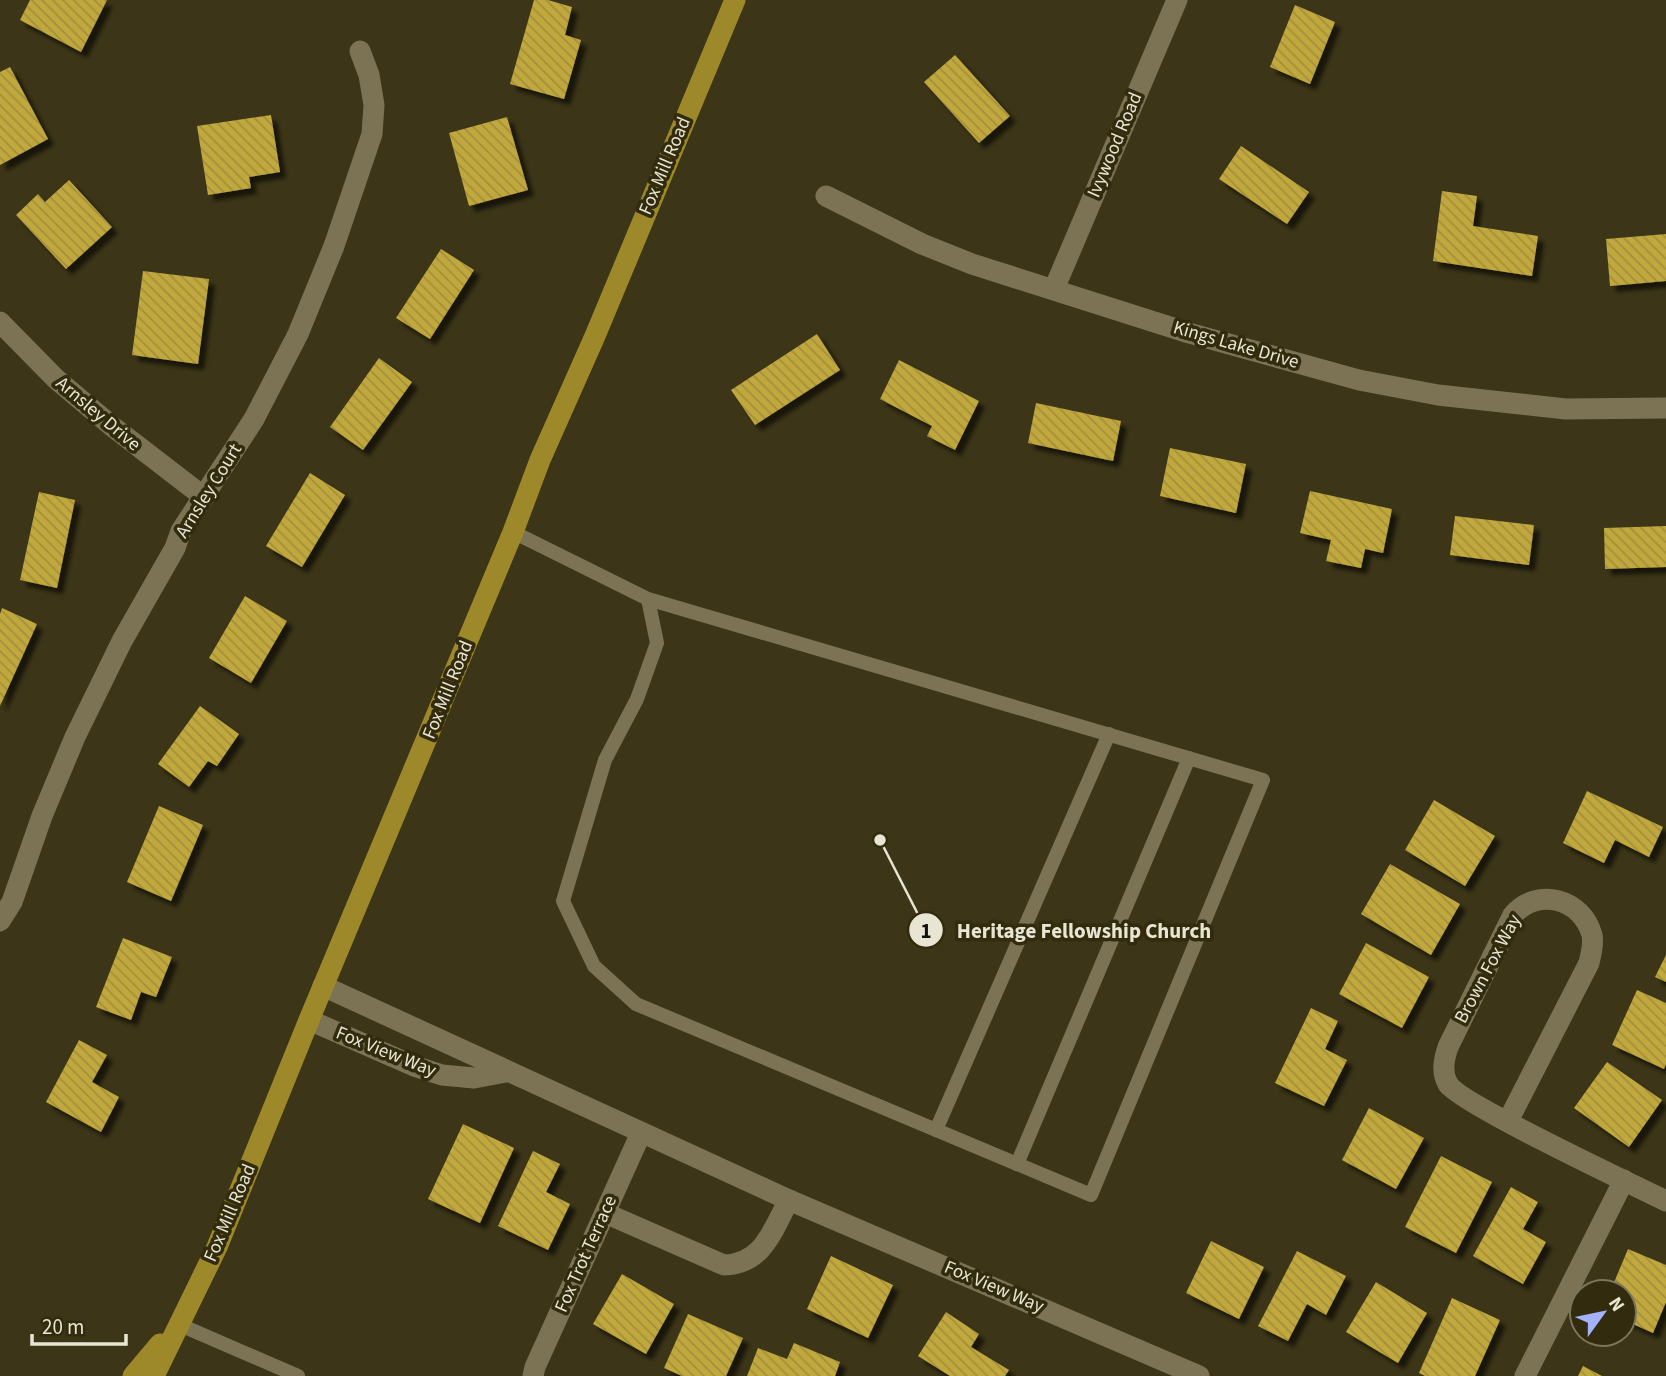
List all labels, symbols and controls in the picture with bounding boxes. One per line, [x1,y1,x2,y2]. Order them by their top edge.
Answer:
street label: Ivywood Road [1081,88,1149,202]
street label: Fox Mill Road [632,113,698,219]
street label: Kings Lake Drive [1170,314,1302,376]
street label: Arnsley Drive [50,370,146,458]
street label: Arnsley Court [169,438,249,543]
street label: Fox Mill Road [416,637,480,743]
callout: Heritage Fellowship Church [908,909,1226,951]
street label: Brown Fox Way [1448,910,1528,1028]
text: 1 [920,916,932,946]
text: Heritage Fellowship Church [957,916,1211,946]
street label: Fox View Way [332,1020,440,1084]
street label: Fox Mill Road [197,1160,263,1266]
street label: Fox Trot Terrace [548,1191,624,1317]
street label: Fox View Way [940,1254,1048,1320]
north arrow [1568,1278,1638,1348]
text: N [1601,1292,1631,1317]
scale bar [32,1302,126,1346]
text: 20 m [42,1312,84,1342]

